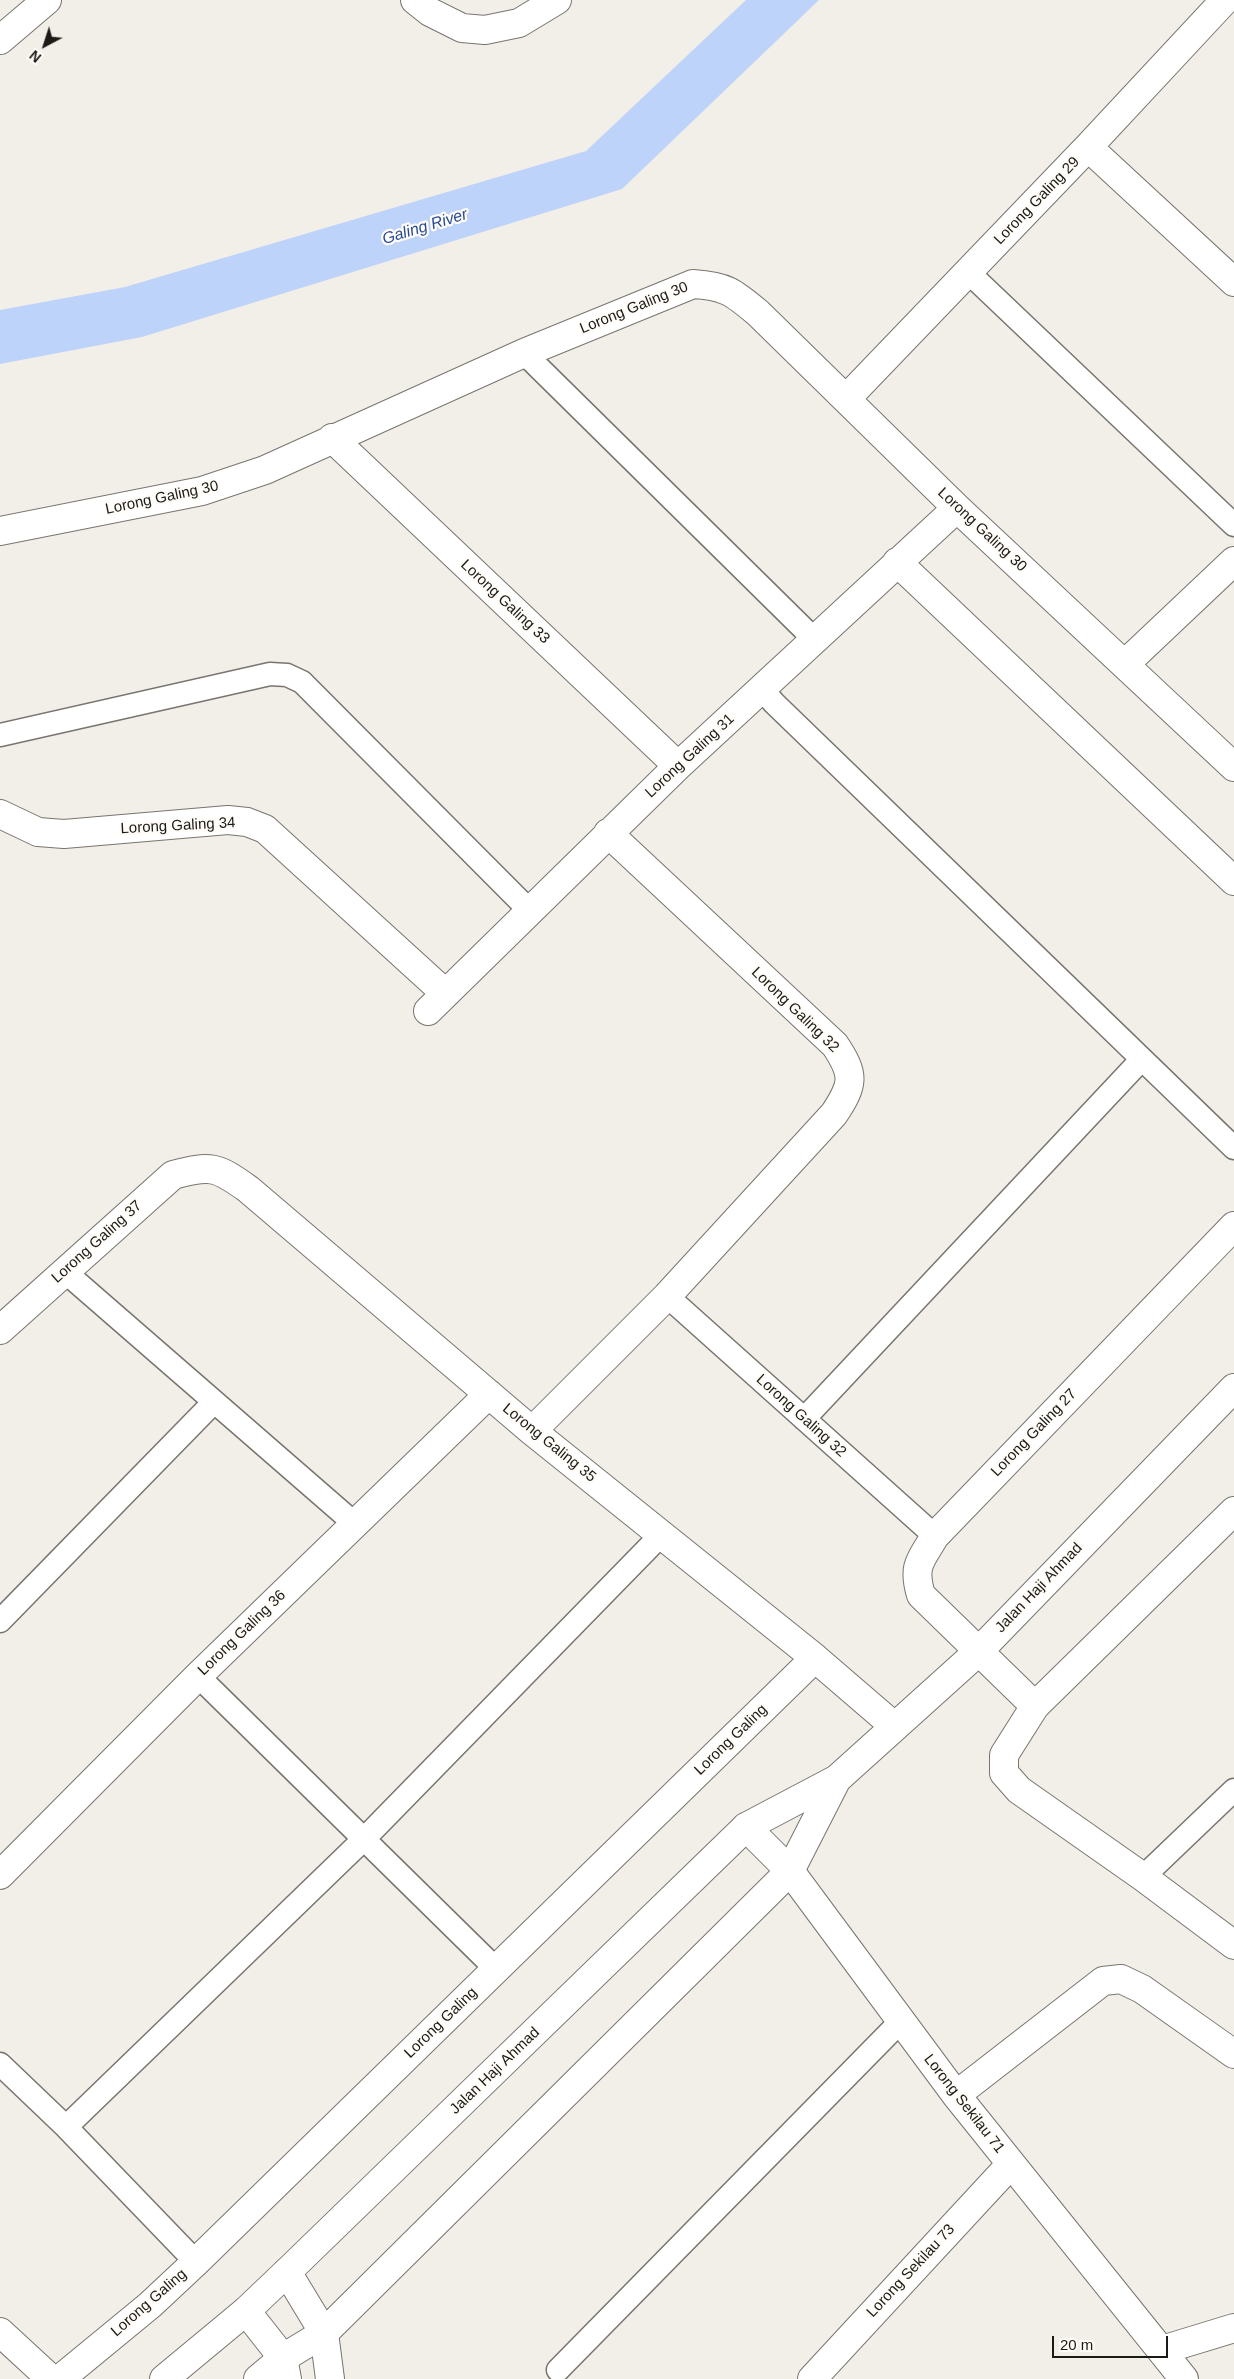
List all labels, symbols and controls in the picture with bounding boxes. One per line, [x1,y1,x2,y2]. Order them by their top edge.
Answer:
north arrow [20,20,70,70]
text: N [26,47,44,66]
street label: Lorong Galing 29 [991,153,1083,249]
water label: Galing River [380,205,470,249]
street label: Lorong Galing 30 [577,278,691,338]
street label: Lorong Galing 30 [104,477,220,519]
street label: Lorong Galing 30 [934,484,1030,576]
street label: Lorong Galing 33 [457,556,553,648]
street label: Lorong Galing 31 [642,710,738,802]
street label: Lorong Galing 34 [120,814,236,838]
street label: Lorong Galing 32 [747,964,843,1056]
street label: Lorong Galing 37 [48,1197,146,1287]
street label: Lorong Galing 32 [752,1371,850,1461]
street label: Lorong Galing 27 [988,1385,1080,1481]
street label: Lorong Galing 35 [499,1400,599,1486]
street label: Jalan Haji Ahmad [992,1539,1086,1637]
street label: Lorong Galing 36 [194,1587,290,1679]
street label: Lorong Galing [691,1701,771,1779]
street label: Lorong Galing [401,1984,481,2062]
street label: Jalan Haji Ahmad [446,2024,544,2118]
street label: Lorong Sekilau 71 [920,2051,1008,2157]
street label: Lorong Sekilau 73 [863,2221,959,2321]
street label: Lorong Galing [108,2265,190,2341]
scale bar [1054,2326,1170,2358]
text: 20 m [1060,2336,1093,2353]

